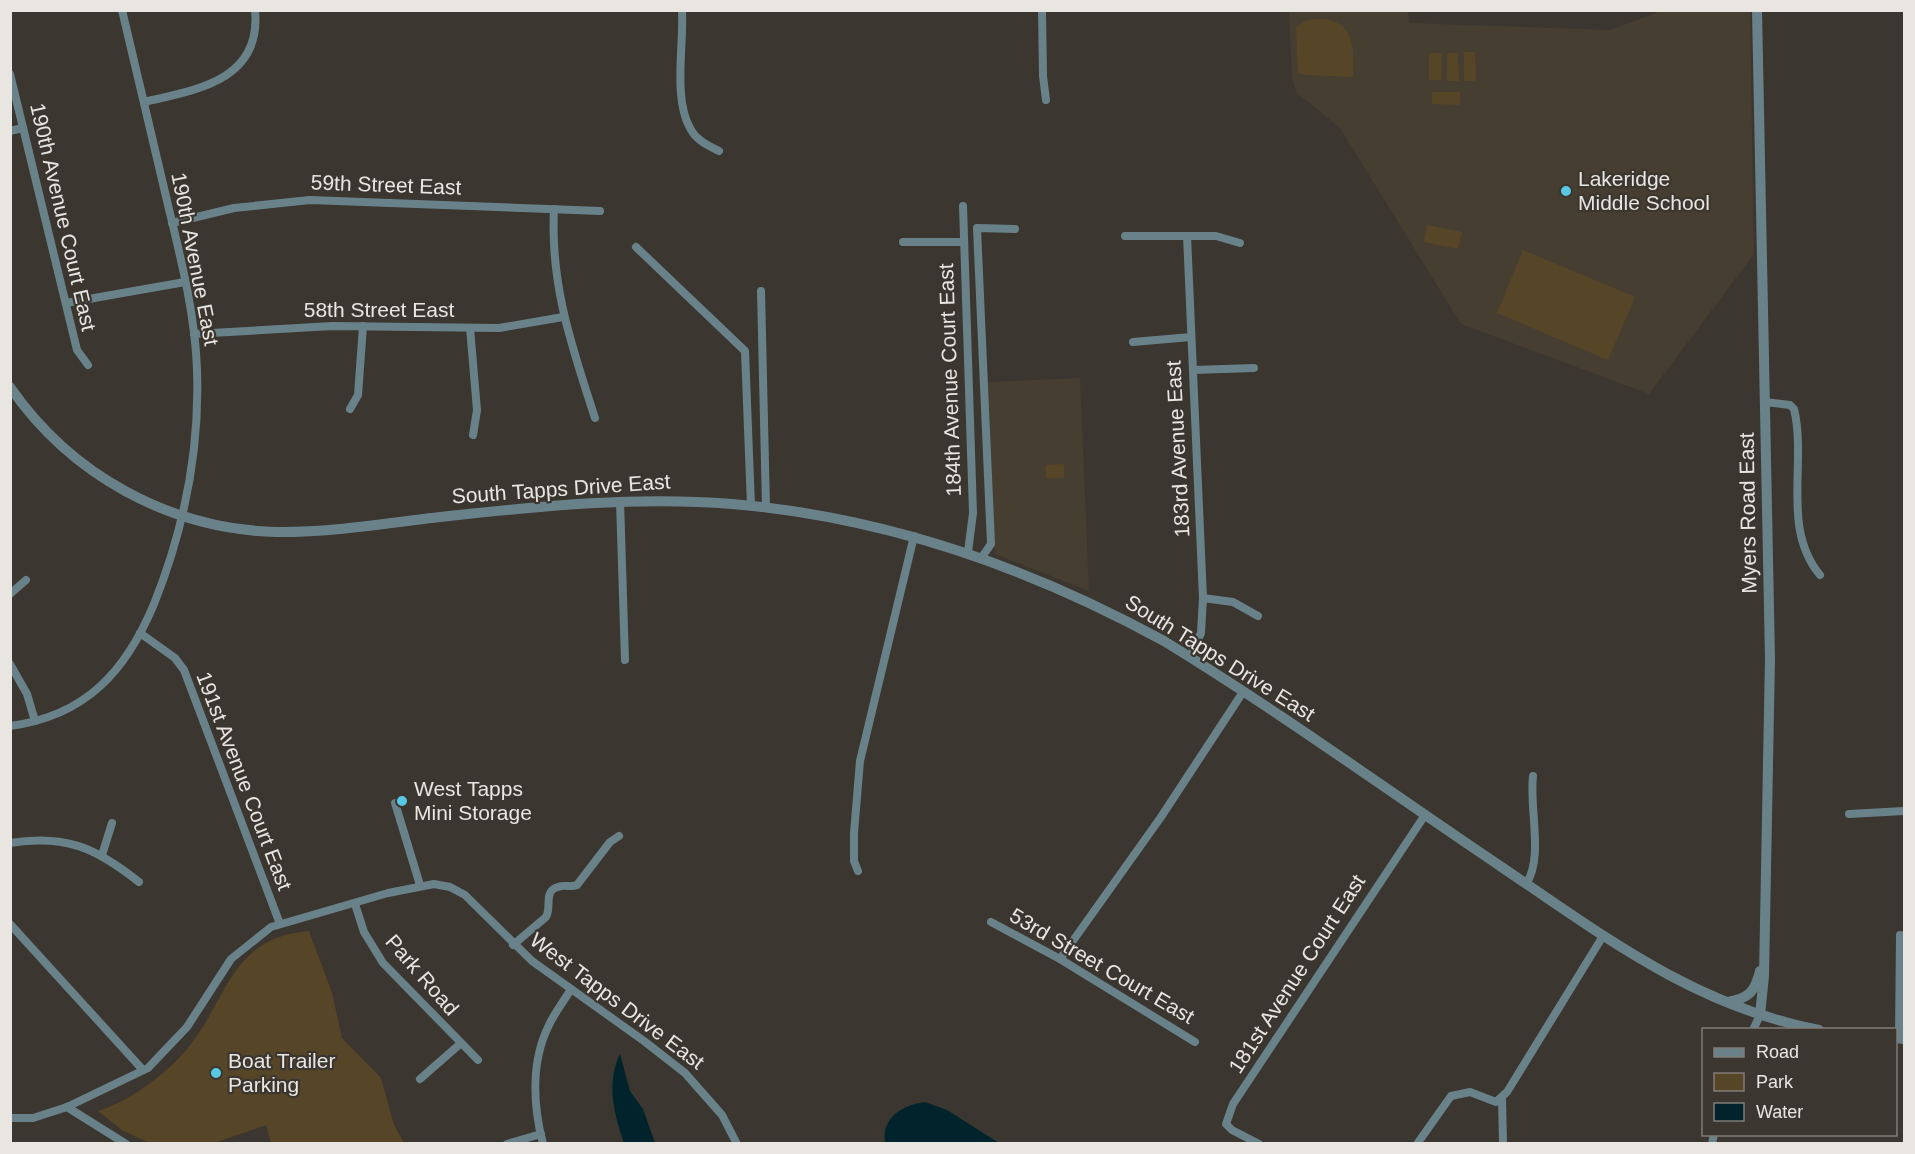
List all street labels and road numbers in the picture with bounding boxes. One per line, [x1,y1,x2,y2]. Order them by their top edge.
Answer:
street label: 190th Avenue Court East [26,101,101,333]
street label: 190th Avenue East [167,170,224,348]
street label: 59th Street East [310,170,462,199]
street label: 184th Avenue Court East [934,263,965,497]
street label: 58th Street East [304,298,454,321]
street label: 183rd Avenue East [1161,360,1194,538]
street label: Myers Road East [1735,432,1760,594]
street label: South Tapps Drive East [451,469,671,508]
street label: South Tapps Drive East [1121,590,1319,725]
street label: 191st Avenue Court East [192,668,297,893]
street label: 181st Avenue Court East [1224,870,1369,1077]
street label: 53rd Street Court East [1006,903,1199,1028]
street label: West Tapps Drive East [526,928,709,1074]
street label: Park Road [381,930,464,1020]

